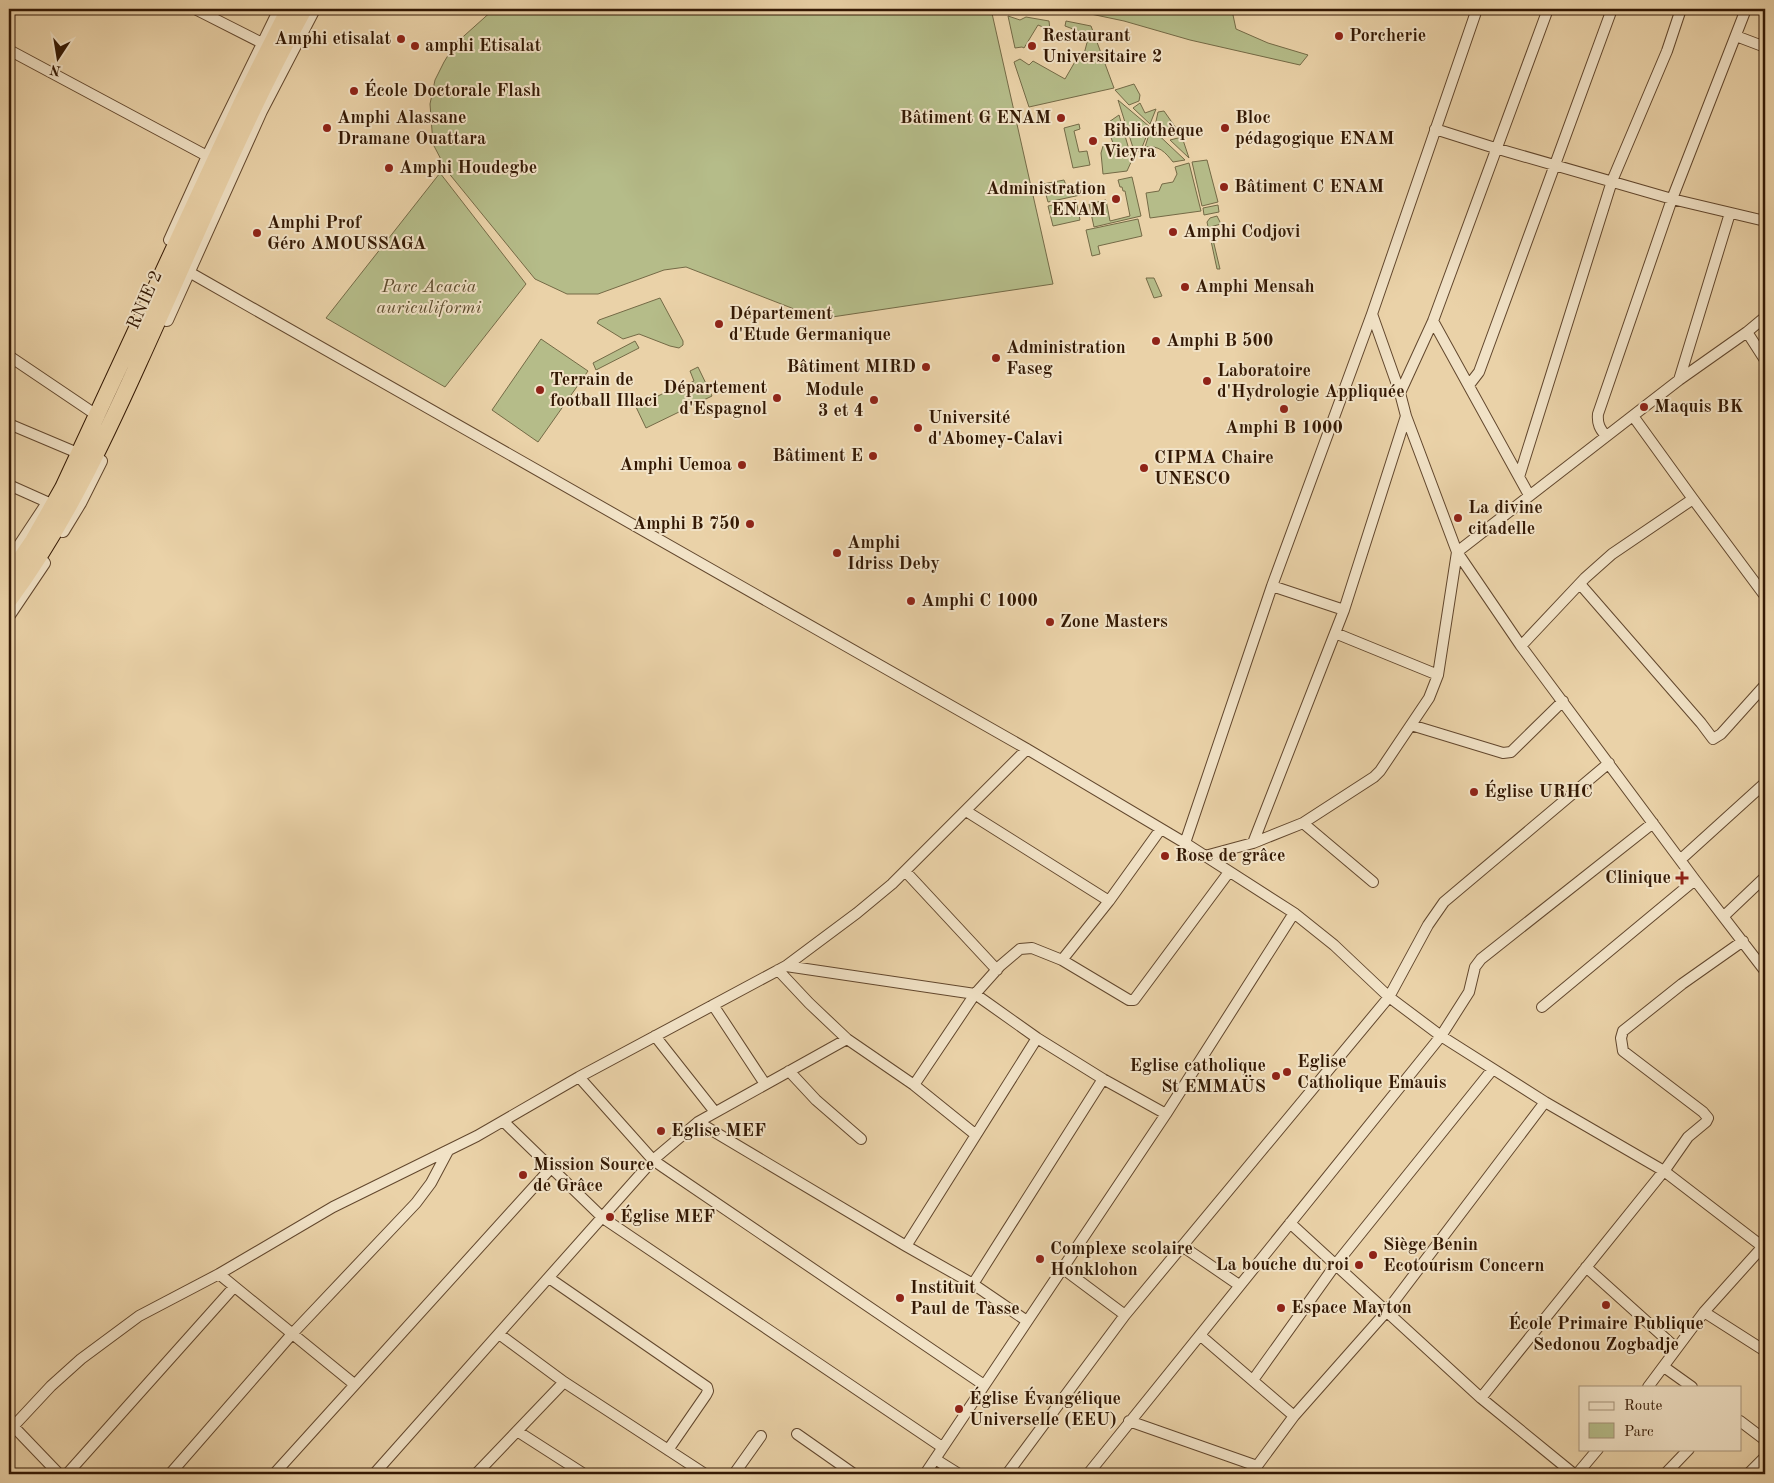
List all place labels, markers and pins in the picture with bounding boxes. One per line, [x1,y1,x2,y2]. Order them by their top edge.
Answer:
place label: Restaurant Universitaire 2 [1042,27,1162,66]
place label: Porcherie [1349,27,1426,45]
place label: Amphi etisalat [274,30,391,48]
marker: Porcherie [1333,30,1345,42]
marker: Amphi etisalat [395,33,407,45]
place label: amphi Etisalat [425,37,542,55]
marker: amphi Etisalat [409,40,421,52]
marker: Restaurant Universitaire 2 [1026,40,1038,52]
place label: École Doctorale Flash [364,78,541,100]
marker: École Doctorale Flash [348,85,360,97]
place label: Amphi Alassane Dramane Ouattara [337,109,486,148]
place label: Bâtiment G ENAM [900,109,1051,127]
place label: Bloc pédagogique ENAM [1235,109,1394,148]
marker: Bâtiment G ENAM [1055,112,1067,124]
marker: Amphi Alassane Dramane Ouattara [321,122,333,134]
place label: Bibliothèque Vieyra [1103,122,1204,161]
marker: Bloc pédagogique ENAM [1219,122,1231,134]
marker: Bibliothèque Vieyra [1087,135,1099,147]
place label: Amphi Houdegbe [399,159,537,177]
marker: Amphi Houdegbe [383,162,395,174]
place label: Bâtiment C ENAM [1234,178,1384,196]
place label: Administration ENAM [986,180,1106,219]
marker: Bâtiment C ENAM [1218,181,1230,193]
marker: Administration ENAM [1110,193,1122,205]
place label: Amphi Prof Géro AMOUSSAGA [267,214,427,253]
place label: Amphi Codjovi [1183,223,1300,241]
marker: Amphi Codjovi [1167,226,1179,238]
marker: Amphi Prof Géro AMOUSSAGA [251,227,263,239]
place label: Amphi Mensah [1195,278,1315,296]
marker: Amphi Mensah [1179,281,1191,293]
place label: Département d'Etude Germanique [729,305,891,344]
marker: Département d'Etude Germanique [713,318,725,330]
place label: Amphi B 500 [1166,332,1273,350]
marker: Amphi B 500 [1150,335,1162,347]
place label: Administration Faseg [1006,339,1126,378]
marker: Administration Faseg [990,352,1002,364]
place label: Bâtiment MIRD [786,358,916,376]
marker: Bâtiment MIRD [920,361,932,373]
place label: Laboratoire d'Hydrologie Appliquée [1217,362,1405,401]
place label: Terrain de football Illaci [550,371,658,410]
marker: Laboratoire d'Hydrologie Appliquée [1201,375,1213,387]
place label: Département d'Espagnol [663,379,767,418]
place label: Module 3 et 4 [805,381,864,420]
marker: Terrain de football Illaci [534,384,546,396]
marker: Département d'Espagnol [771,392,783,404]
marker: Module 3 et 4 [868,394,880,406]
place label: Maquis BK [1654,398,1743,416]
marker: Maquis BK [1638,401,1650,413]
marker: Amphi B 1000 [1278,403,1290,415]
place label: Université d'Abomey-Calavi [928,409,1063,448]
place label: Amphi B 1000 [1225,419,1343,437]
marker: Université d'Abomey-Calavi [912,422,924,434]
place label: Bâtiment E [772,447,863,465]
place label: CIPMA Chaire UNESCO [1154,449,1274,488]
marker: Bâtiment E [867,450,879,462]
place label: Amphi Uemoa [620,456,732,474]
marker: Amphi Uemoa [736,459,748,471]
marker: CIPMA Chaire UNESCO [1138,462,1150,474]
place label: La divine citadelle [1468,499,1543,538]
marker: La divine citadelle [1452,512,1464,524]
place label: Amphi B 750 [633,515,740,533]
marker: Amphi B 750 [744,518,756,530]
place label: Amphi Idriss Deby [847,534,940,573]
marker: Amphi Idriss Deby [831,547,843,559]
place label: Amphi C 1000 [921,592,1038,610]
marker: Amphi C 1000 [905,595,917,607]
place label: Zone Masters [1060,613,1168,631]
marker: Zone Masters [1044,616,1056,628]
place label: Église URHC [1484,779,1593,801]
marker: Église URHC [1468,786,1480,798]
place label: Rose de grâce [1175,847,1286,865]
marker: Rose de grâce [1159,850,1171,862]
place label: Clinique [1605,869,1671,887]
marker: Clinique [1675,871,1689,885]
place label: Eglise Catholique Emauis [1297,1053,1447,1092]
place label: Eglise catholique St EMMAÜS [1129,1057,1266,1096]
marker: Eglise Catholique Emauis [1281,1066,1293,1078]
marker: Eglise catholique St EMMAÜS [1270,1070,1282,1082]
place label: Eglise MEF [671,1122,766,1140]
marker: Eglise MEF [655,1125,667,1137]
place label: Mission Source de Grâce [533,1156,654,1195]
marker: Mission Source de Grâce [517,1169,529,1181]
place label: Église MEF [620,1204,715,1226]
marker: Église MEF [604,1211,616,1223]
place label: Siège Benin Ecotourism Concern [1383,1236,1544,1275]
place label: Complexe scolaire Honklohon [1050,1240,1193,1279]
marker: Siège Benin Ecotourism Concern [1367,1249,1379,1261]
marker: Complexe scolaire Honklohon [1034,1253,1046,1265]
place label: La bouche du roi [1215,1256,1349,1274]
marker: La bouche du roi [1353,1259,1365,1271]
place label: Instituit Paul de Tasse [910,1279,1020,1318]
marker: Instituit Paul de Tasse [894,1292,906,1304]
place label: Espace Mayton [1291,1299,1412,1317]
marker: École Primaire Publique Sedonou Zogbadje [1600,1299,1612,1311]
marker: Espace Mayton [1275,1302,1287,1314]
place label: École Primaire Publique Sedonou Zogbadje [1508,1311,1704,1354]
place label: Église Évangélique Universelle (EEU) [969,1386,1121,1429]
marker: Église Évangélique Universelle (EEU) [953,1403,965,1415]

